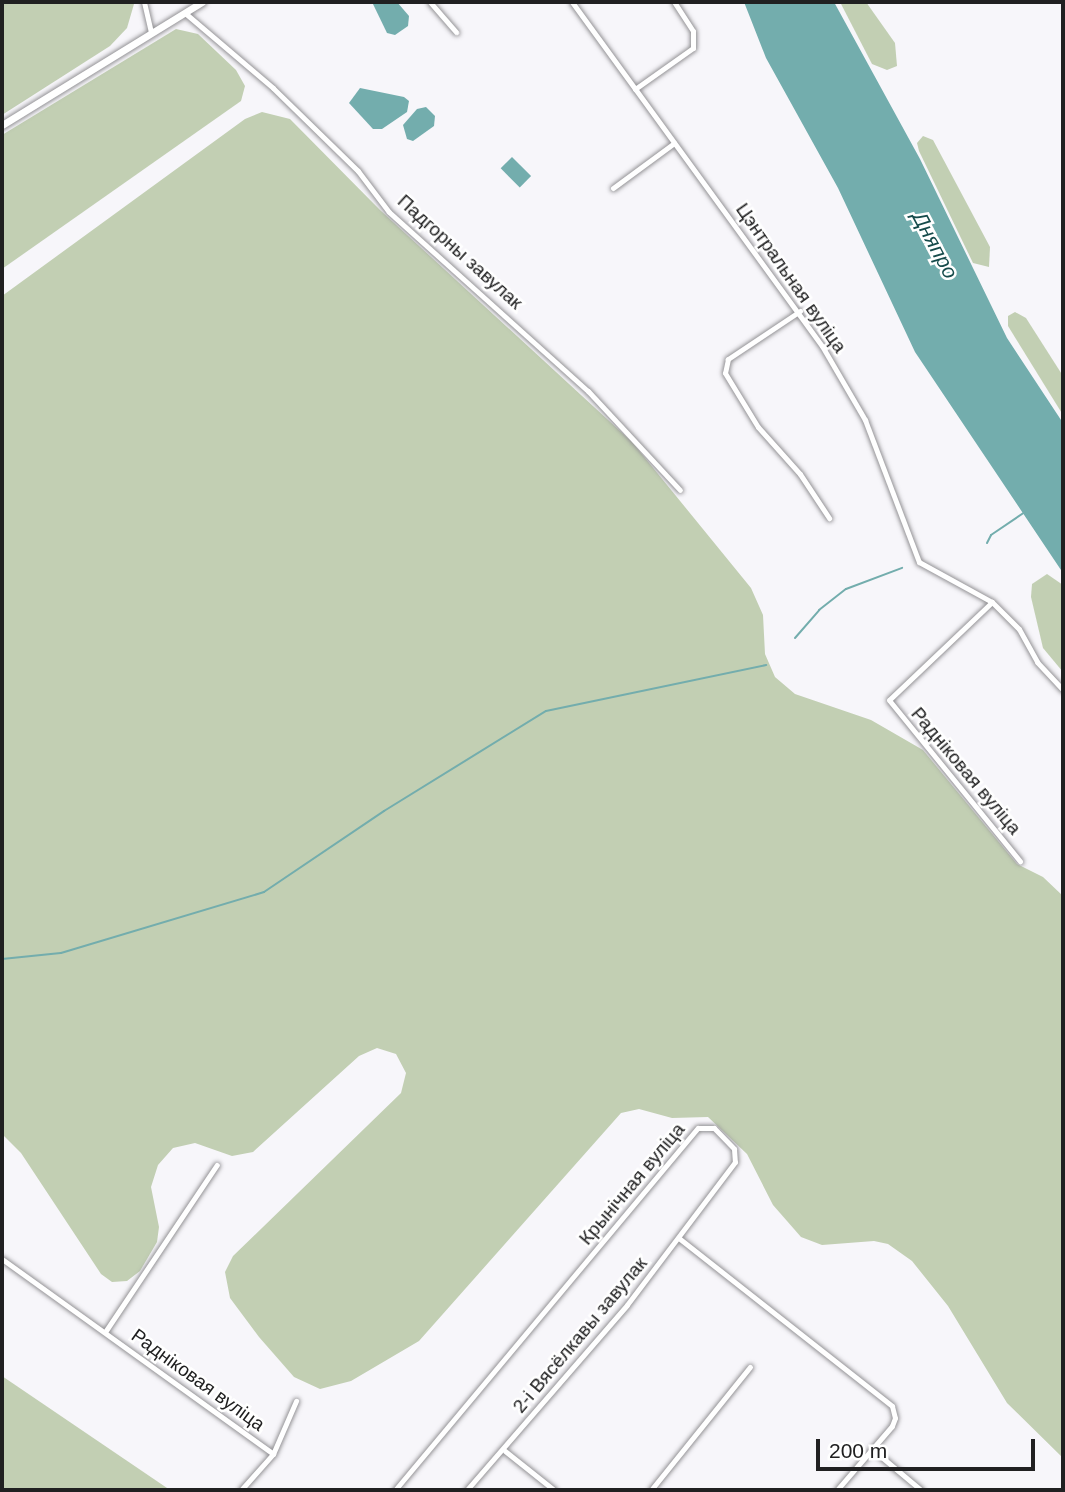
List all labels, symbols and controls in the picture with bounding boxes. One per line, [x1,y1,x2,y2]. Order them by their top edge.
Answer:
street label: Падгорны завулак [393,190,527,314]
street label: Цэнтральная вуліца [731,199,851,357]
water label: Дняпро [907,207,963,283]
street label: Радніковая вуліца [906,703,1026,839]
street label: Крынічная вуліца [574,1118,690,1250]
street label: 2-і Вясёлкавы завулак [508,1252,652,1418]
street label: Радніковая вуліца [127,1324,269,1436]
scale bar [820,1426,1039,1470]
text: 200 m [829,1439,887,1462]

